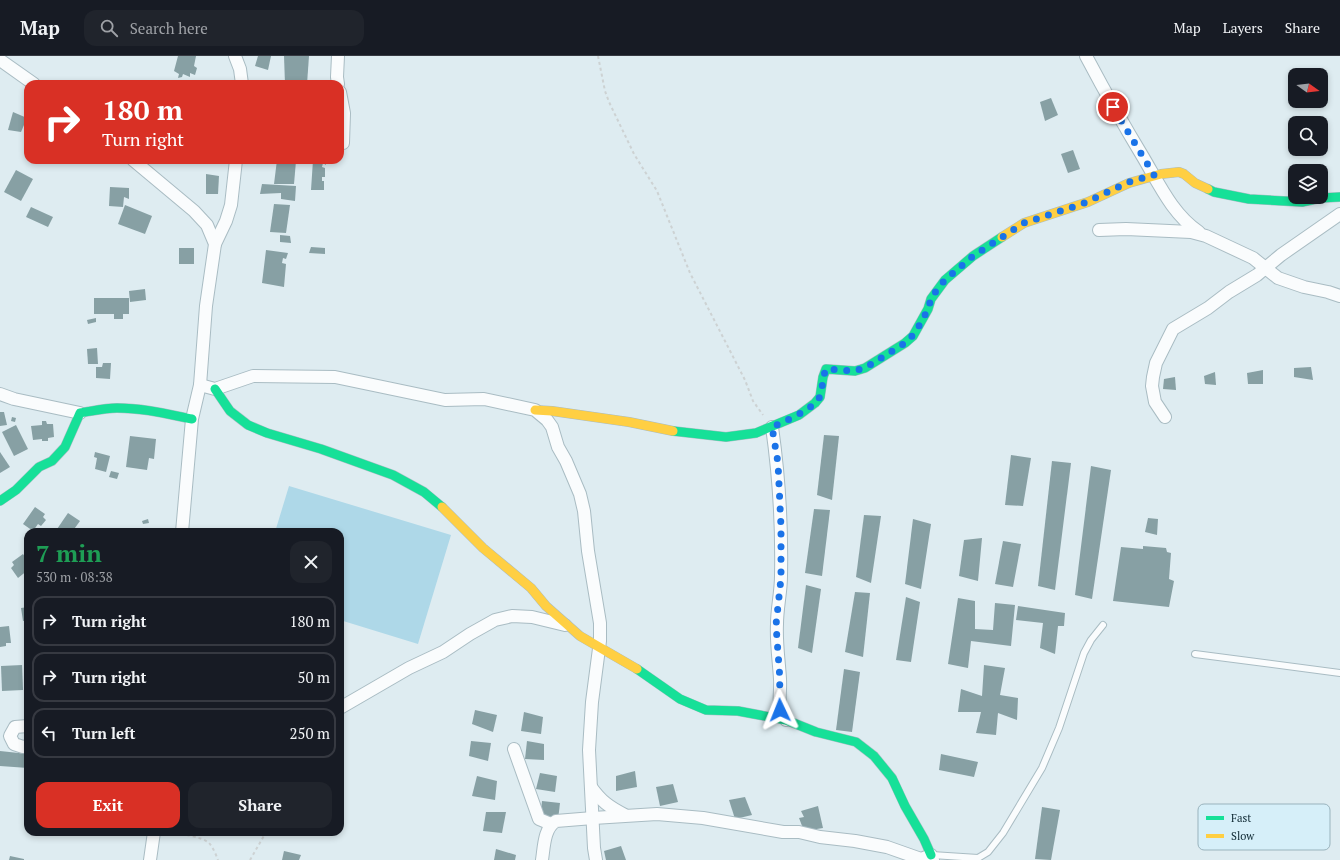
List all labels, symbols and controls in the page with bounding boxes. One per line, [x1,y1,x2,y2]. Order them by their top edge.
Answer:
search box [84,10,364,46]
text: Map [20,15,60,40]
icon: search [98,17,120,39]
text: Search here [130,18,208,38]
text: Map [1174,18,1201,37]
text: Layers [1223,18,1263,37]
text: Share [1285,18,1320,37]
north arrow [1288,68,1328,108]
map controls [1288,68,1328,204]
pin [1096,90,1130,124]
text: 180 m [102,91,183,128]
icon: right [36,96,88,148]
icon: arrive [1102,96,1124,118]
button: search [1288,116,1328,156]
text: Turn right [102,127,184,151]
button: layers [1288,164,1328,204]
text: 7 min [36,537,102,569]
button: close [290,541,332,583]
text: 530 m · 08:38 [36,568,113,586]
icon: right [38,610,60,632]
text: Turn right [72,611,147,631]
text: 180 m [289,611,330,631]
icon: right [38,666,60,688]
text: Turn right [72,667,147,687]
text: 50 m [297,667,330,687]
position arrow [759,689,801,731]
icon: left [38,722,60,744]
text: Turn left [72,723,136,743]
text: 250 m [289,723,330,743]
button: Exit [36,782,180,828]
button: Share [188,782,332,828]
legend [1198,804,1330,850]
text: Fast [1231,811,1251,825]
text: Slow [1231,829,1255,843]

